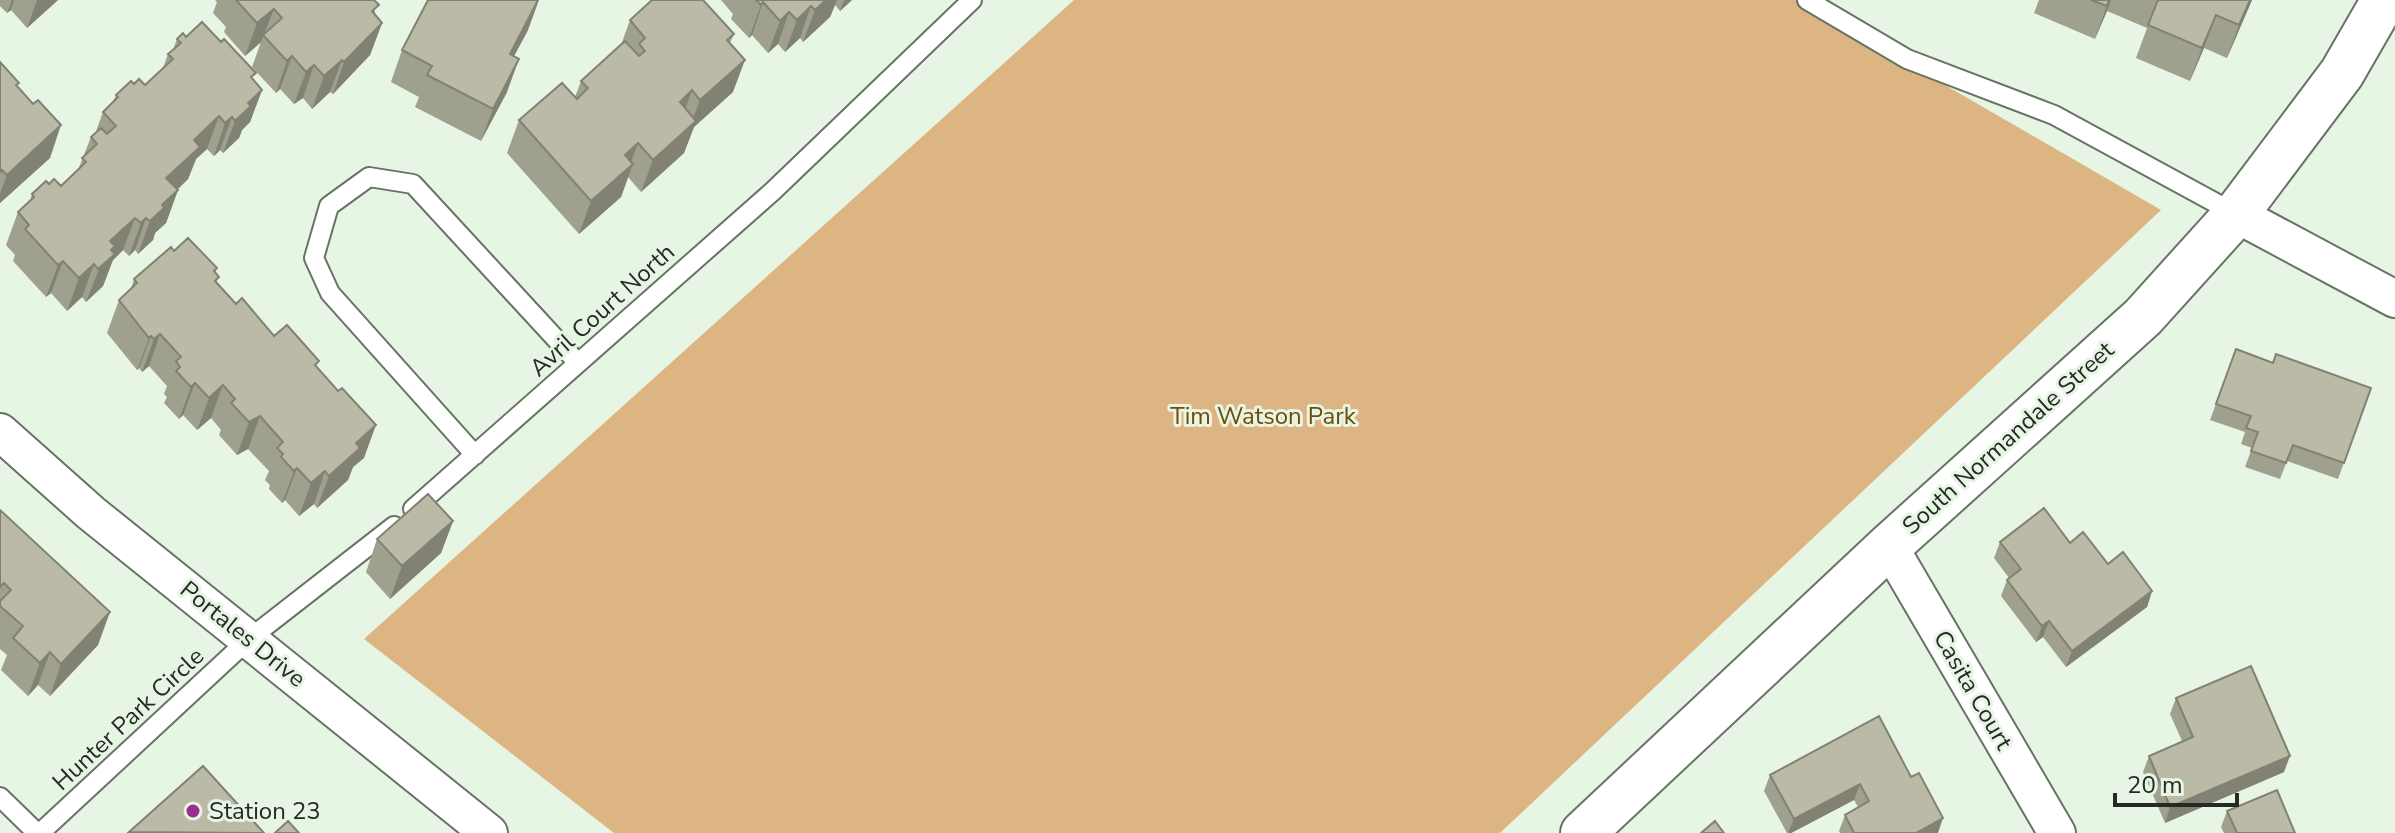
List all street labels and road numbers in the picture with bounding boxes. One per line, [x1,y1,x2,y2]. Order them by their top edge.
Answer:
street label: Avril Court North [523,236,681,384]
street label: South Normandale Street [1895,334,2121,542]
street label: Portales Drive [174,574,312,694]
street label: Casita Court [1926,625,2020,756]
street label: Hunter Park Circle [45,640,211,798]

